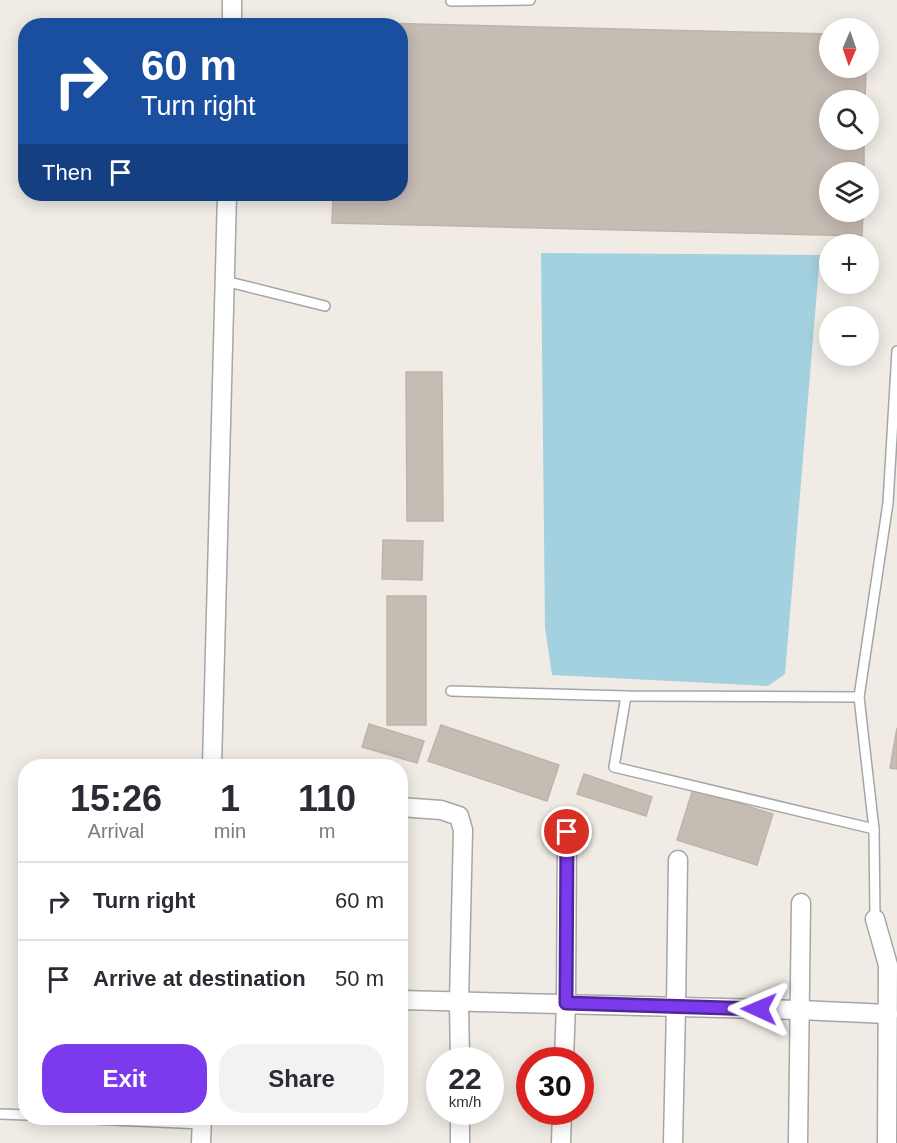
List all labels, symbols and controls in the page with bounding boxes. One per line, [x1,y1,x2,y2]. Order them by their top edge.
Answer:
north arrow [819,18,879,78]
map controls [819,18,879,366]
icon: right [42,42,120,120]
text: 60 m [141,42,237,89]
button: search [819,90,879,150]
text: Turn right [141,91,256,121]
icon: arrive [104,156,137,189]
text: Then [42,160,92,185]
button: layers [819,162,879,222]
button: + [819,234,879,294]
button: − [819,306,879,366]
text: 15:26 [70,778,162,819]
text: 1 [220,778,240,819]
text: 110 [298,778,356,819]
pin [541,806,592,857]
icon: arrive [550,815,583,848]
text: Arrival [88,820,144,842]
text: min [214,820,246,842]
text: m [319,820,335,842]
icon: right [42,885,75,918]
text: Turn right [93,888,195,913]
text: 60 m [335,888,384,913]
icon: arrive [42,963,75,996]
text: Arrive at destination [93,966,306,991]
text: 50 m [335,966,384,991]
position arrow [727,977,791,1041]
button: Exit [42,1044,207,1113]
button: Share [219,1044,384,1113]
speed limit sign: 30 [516,1047,594,1125]
text: 22 [448,1062,482,1095]
text: km/h [449,1093,481,1110]

